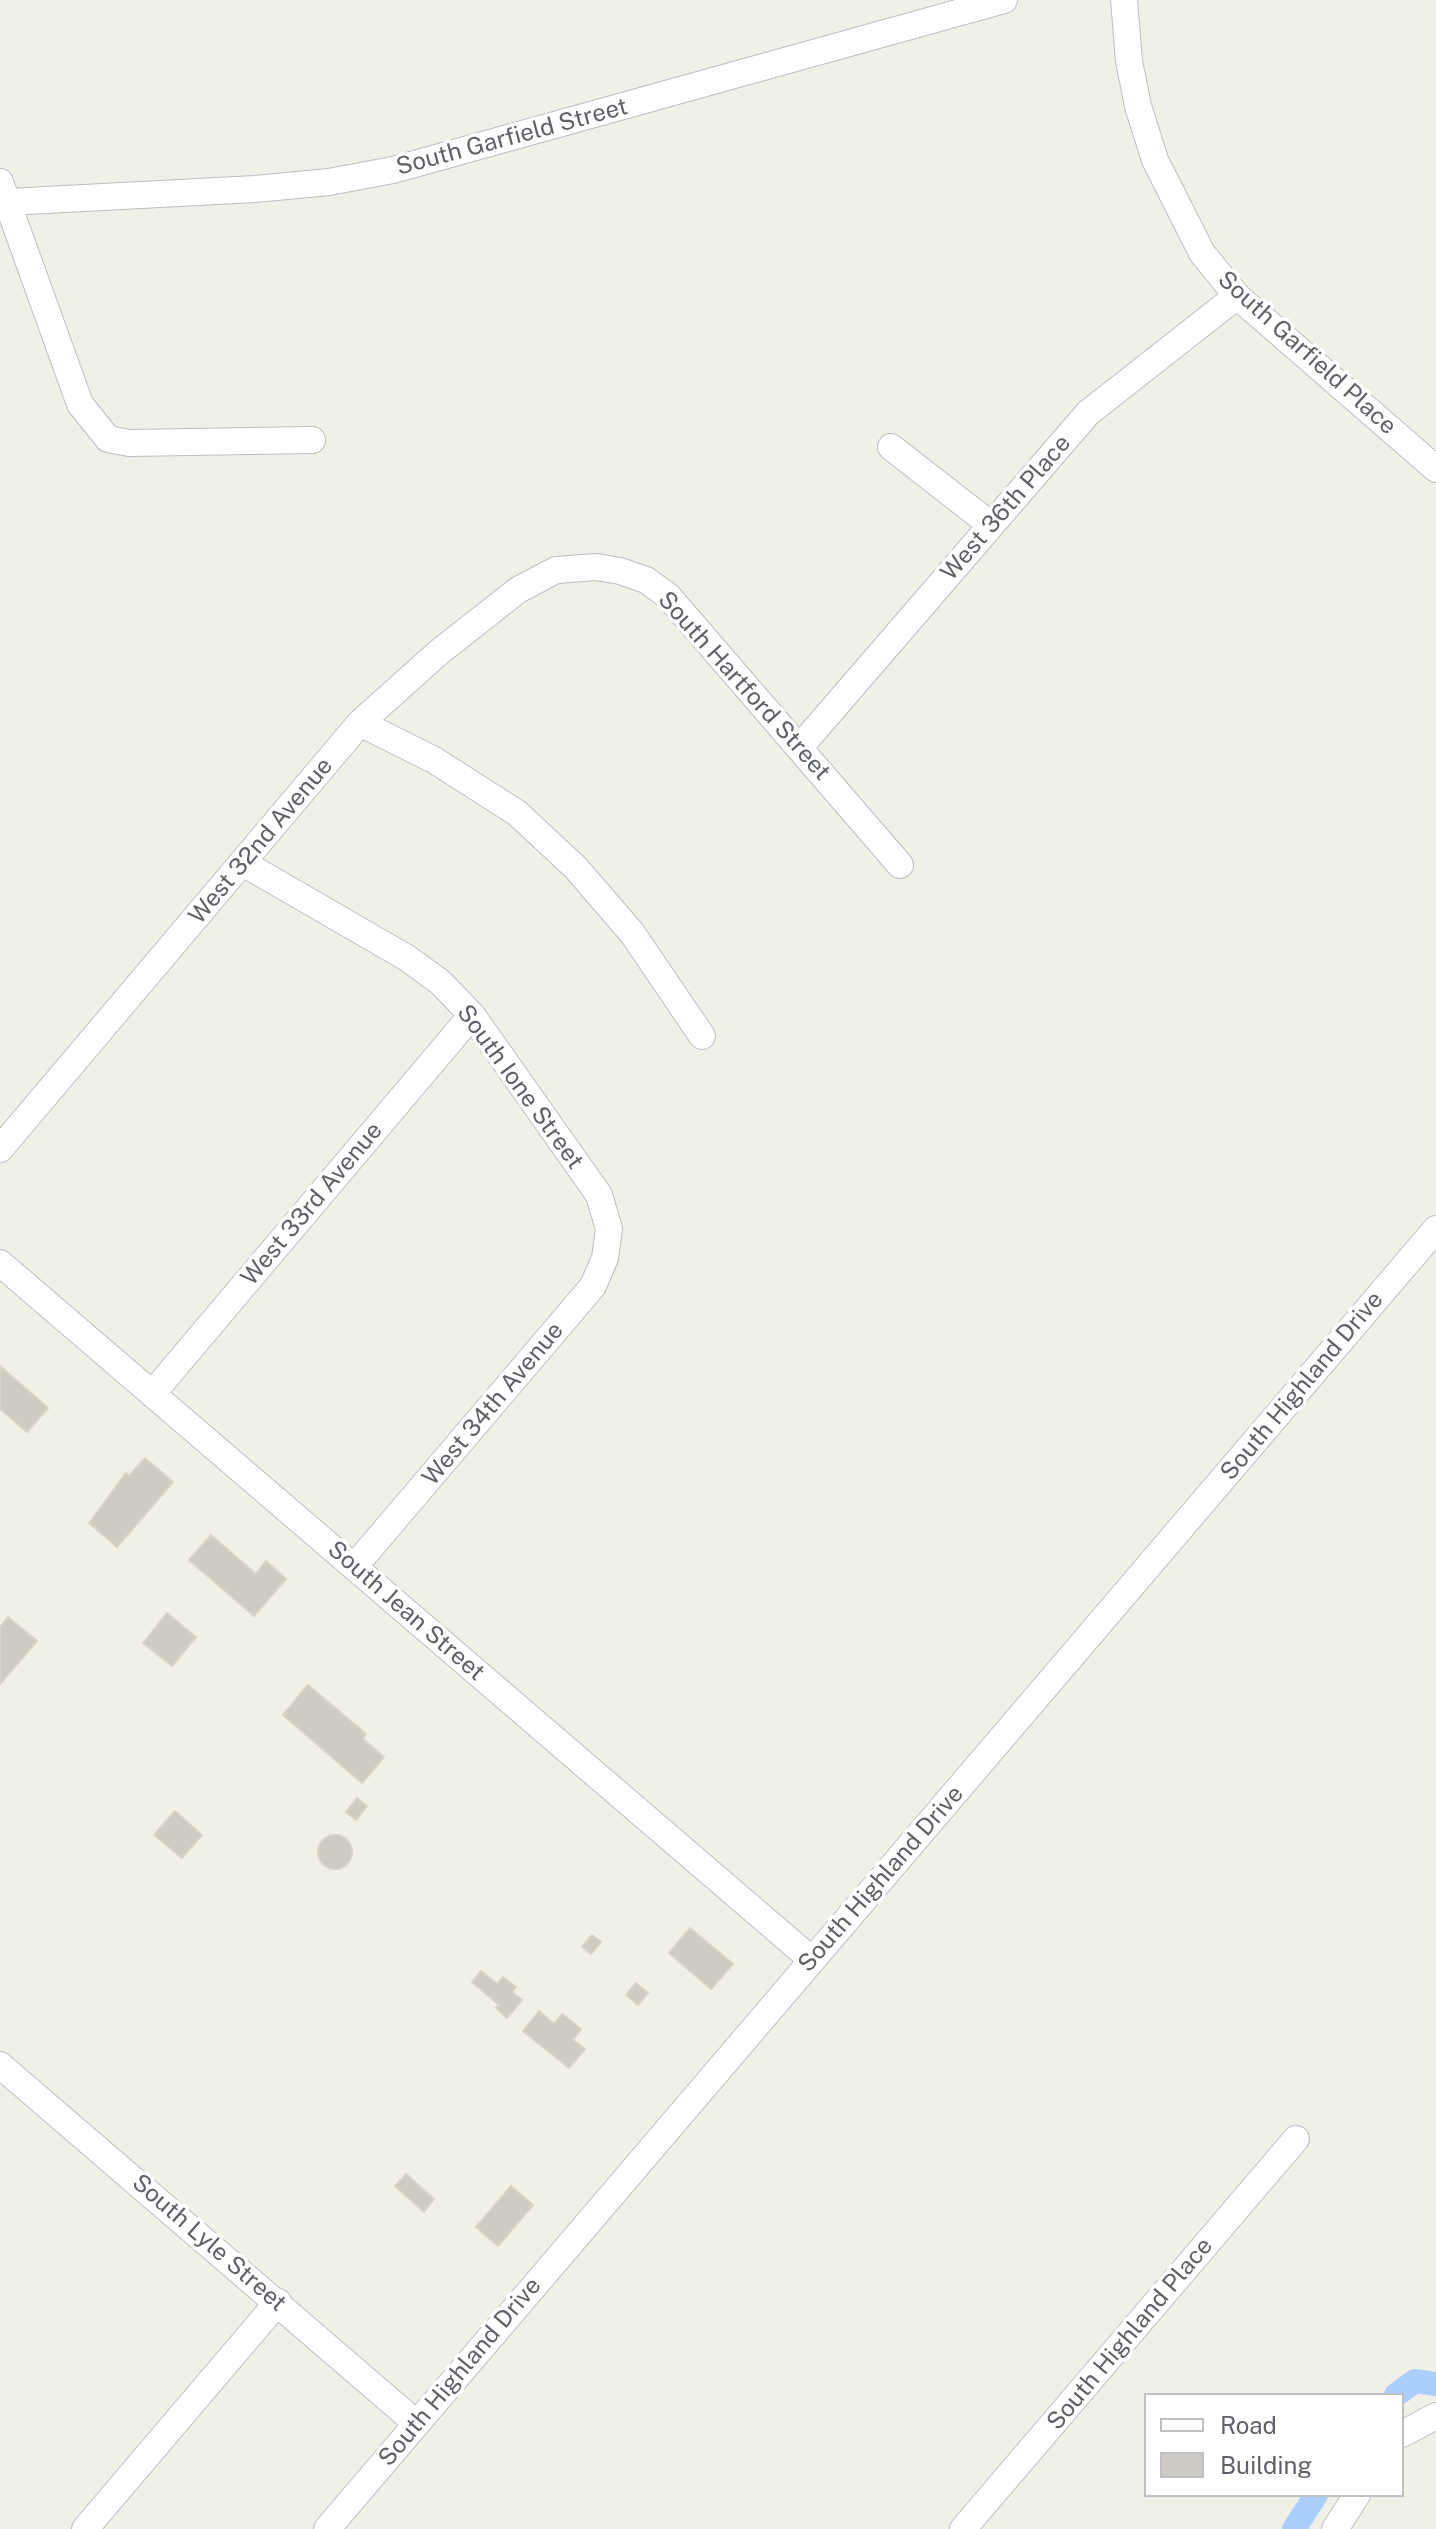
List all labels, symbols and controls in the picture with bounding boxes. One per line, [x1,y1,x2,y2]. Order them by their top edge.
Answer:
street label: South Garfield Street [393,92,631,182]
street label: South Garfield Place [1212,265,1402,441]
street label: West 36th Place [935,429,1077,587]
street label: South Hartford Street [652,586,836,786]
street label: West 32nd Avenue [183,752,339,930]
street label: South Ione Street [451,999,589,1175]
street label: West 33rd Avenue [235,1117,389,1291]
street label: South Highland Drive [1215,1286,1389,1486]
street label: West 34th Avenue [416,1317,570,1491]
street label: South Jean Street [322,1535,490,1687]
street label: South Highland Drive [792,1780,970,1978]
street label: South Lyle Street [126,2168,292,2318]
street label: South Highland Place [1041,2232,1219,2436]
street label: South Highland Drive [373,2272,547,2472]
legend [1144,2393,1404,2497]
text: Road [1220,2411,1277,2439]
text: Building [1220,2451,1312,2479]

